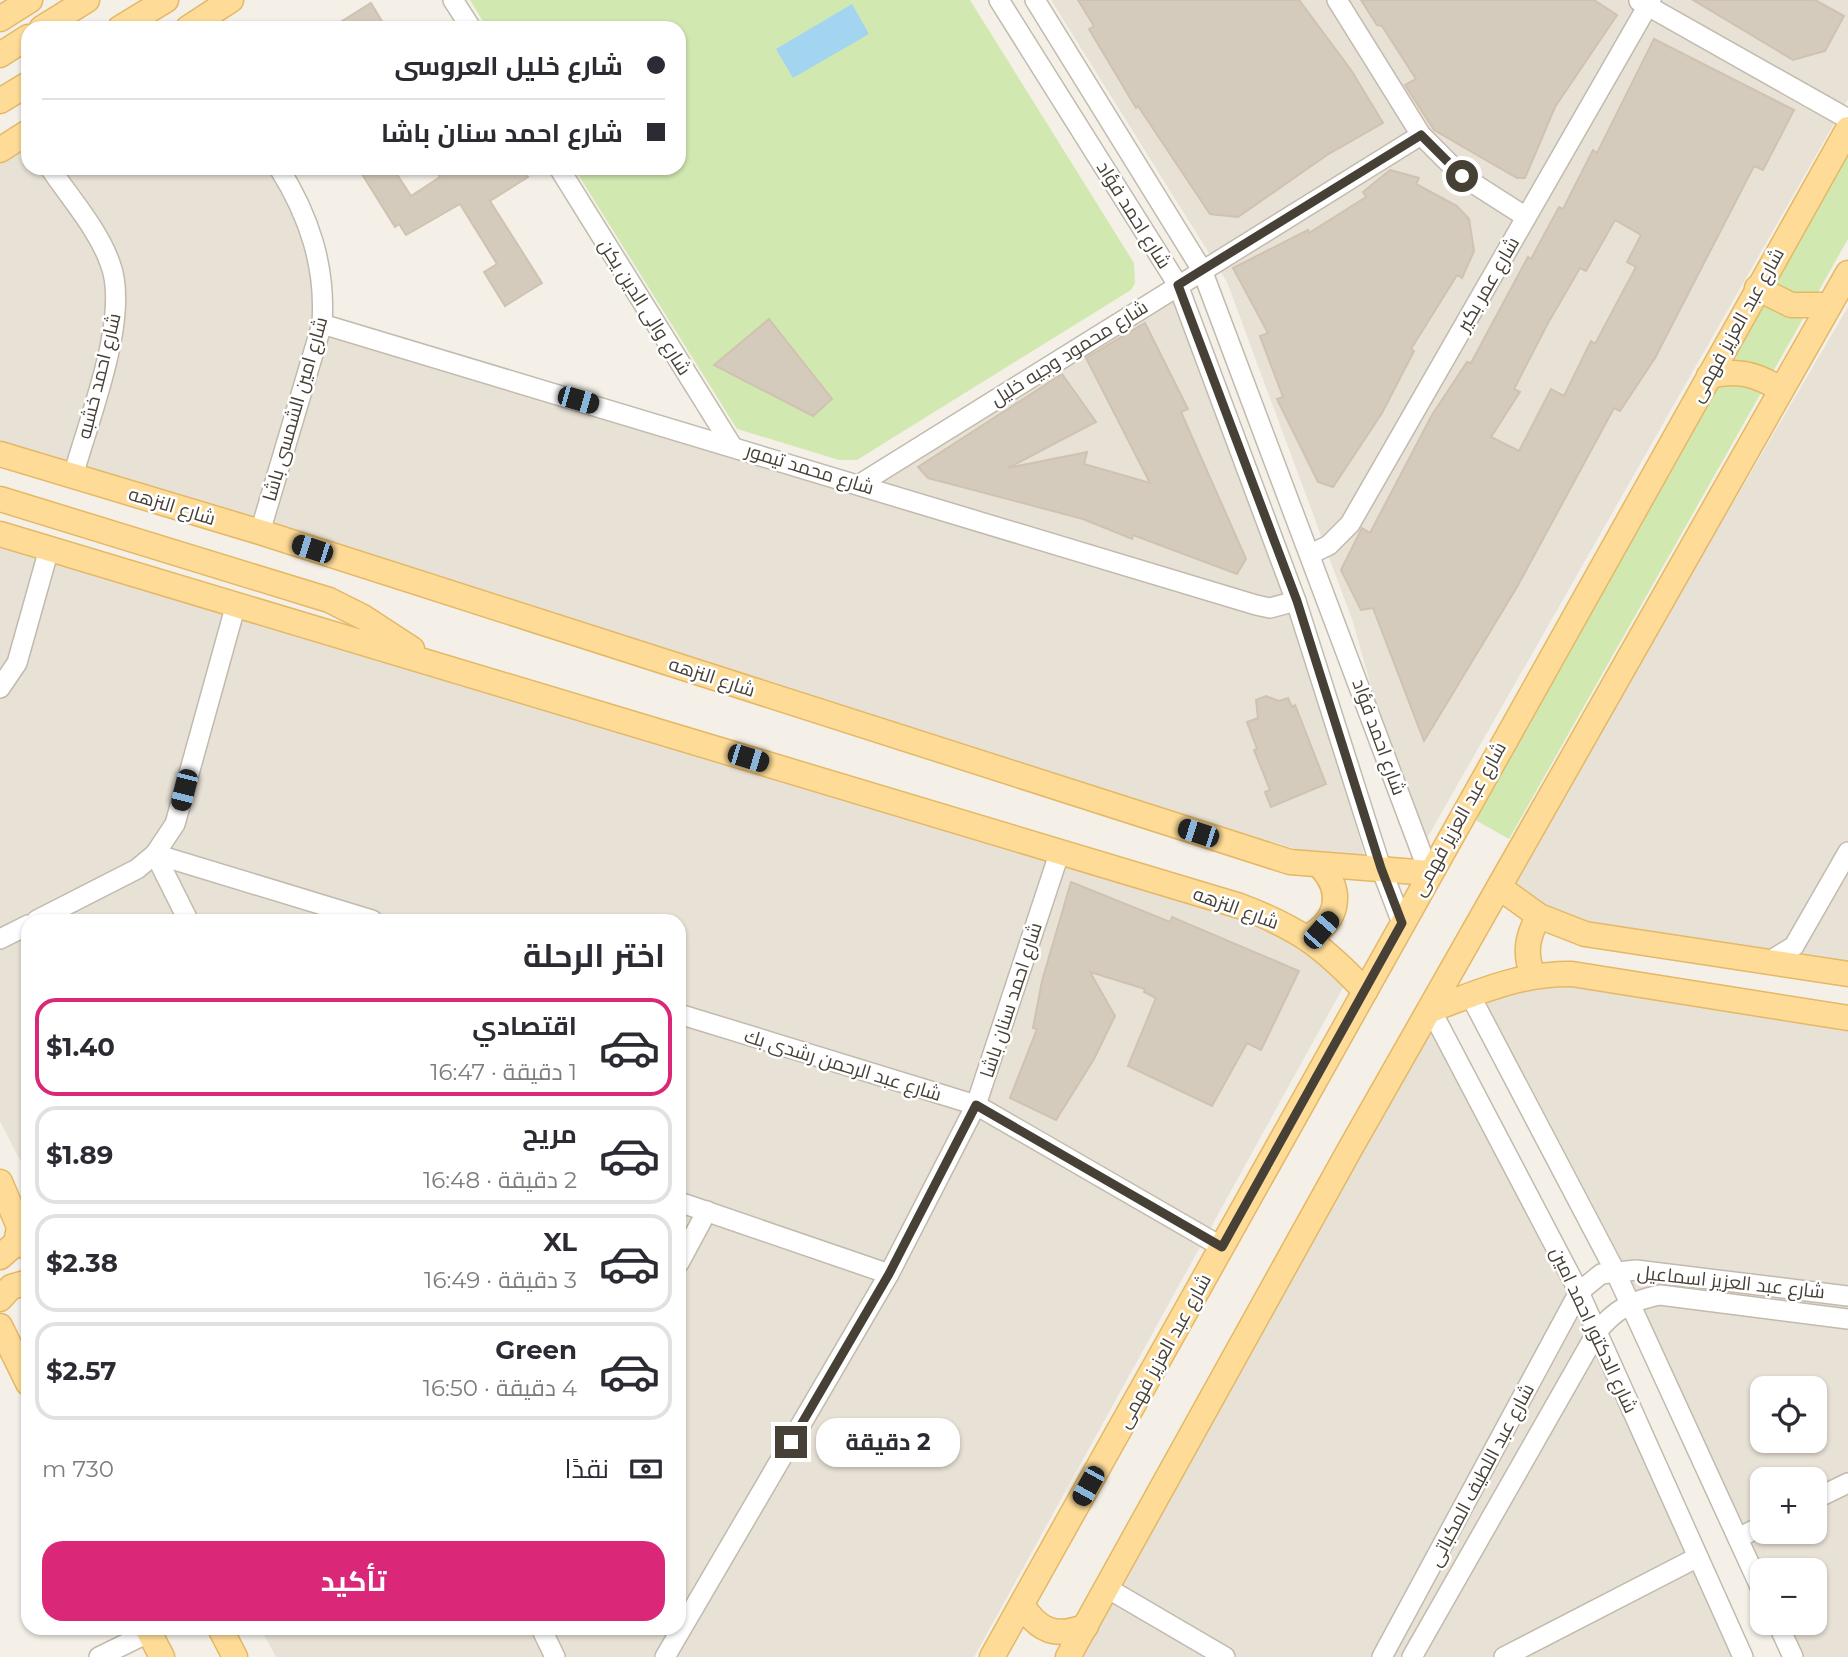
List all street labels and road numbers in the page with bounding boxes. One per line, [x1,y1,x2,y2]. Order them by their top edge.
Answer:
street label: شارع احمد فؤاد [1090,157,1176,274]
street label: شارع عمر بكير [1451,233,1526,337]
street label: شارع والى الدين يكن [592,235,696,380]
street label: شارع عبد العزيز فهمى [1685,244,1791,407]
street label: شارع محمود وجيه خليل [986,295,1153,412]
street label: شارع احمد خشبه [72,311,128,442]
street label: شارع امين الشمسى باشا [258,314,334,504]
street label: شارع محمد تيمور [742,438,877,501]
street label: شارع النزهه [125,482,218,532]
street label: شارع النزهه [665,652,758,704]
street label: شارع احمد فؤاد [1345,676,1411,799]
street label: شارع عبد العزيز فهمى [1407,738,1513,901]
street label: شارع النزهه [1189,882,1282,936]
street label: شارع احمد سنان باشا [975,919,1049,1081]
street label: شارع عبد الرحمن رشدى بك [741,1024,944,1108]
street label: شارع الدكتور احمد امين [1544,1243,1643,1418]
street label: شارع عبد العزيز اسماعيل [1636,1261,1826,1305]
street label: شارع عبد العزيز فهمى [1112,1270,1218,1433]
street label: شارع عبد اللطيف المكباتى [1423,1380,1541,1571]

